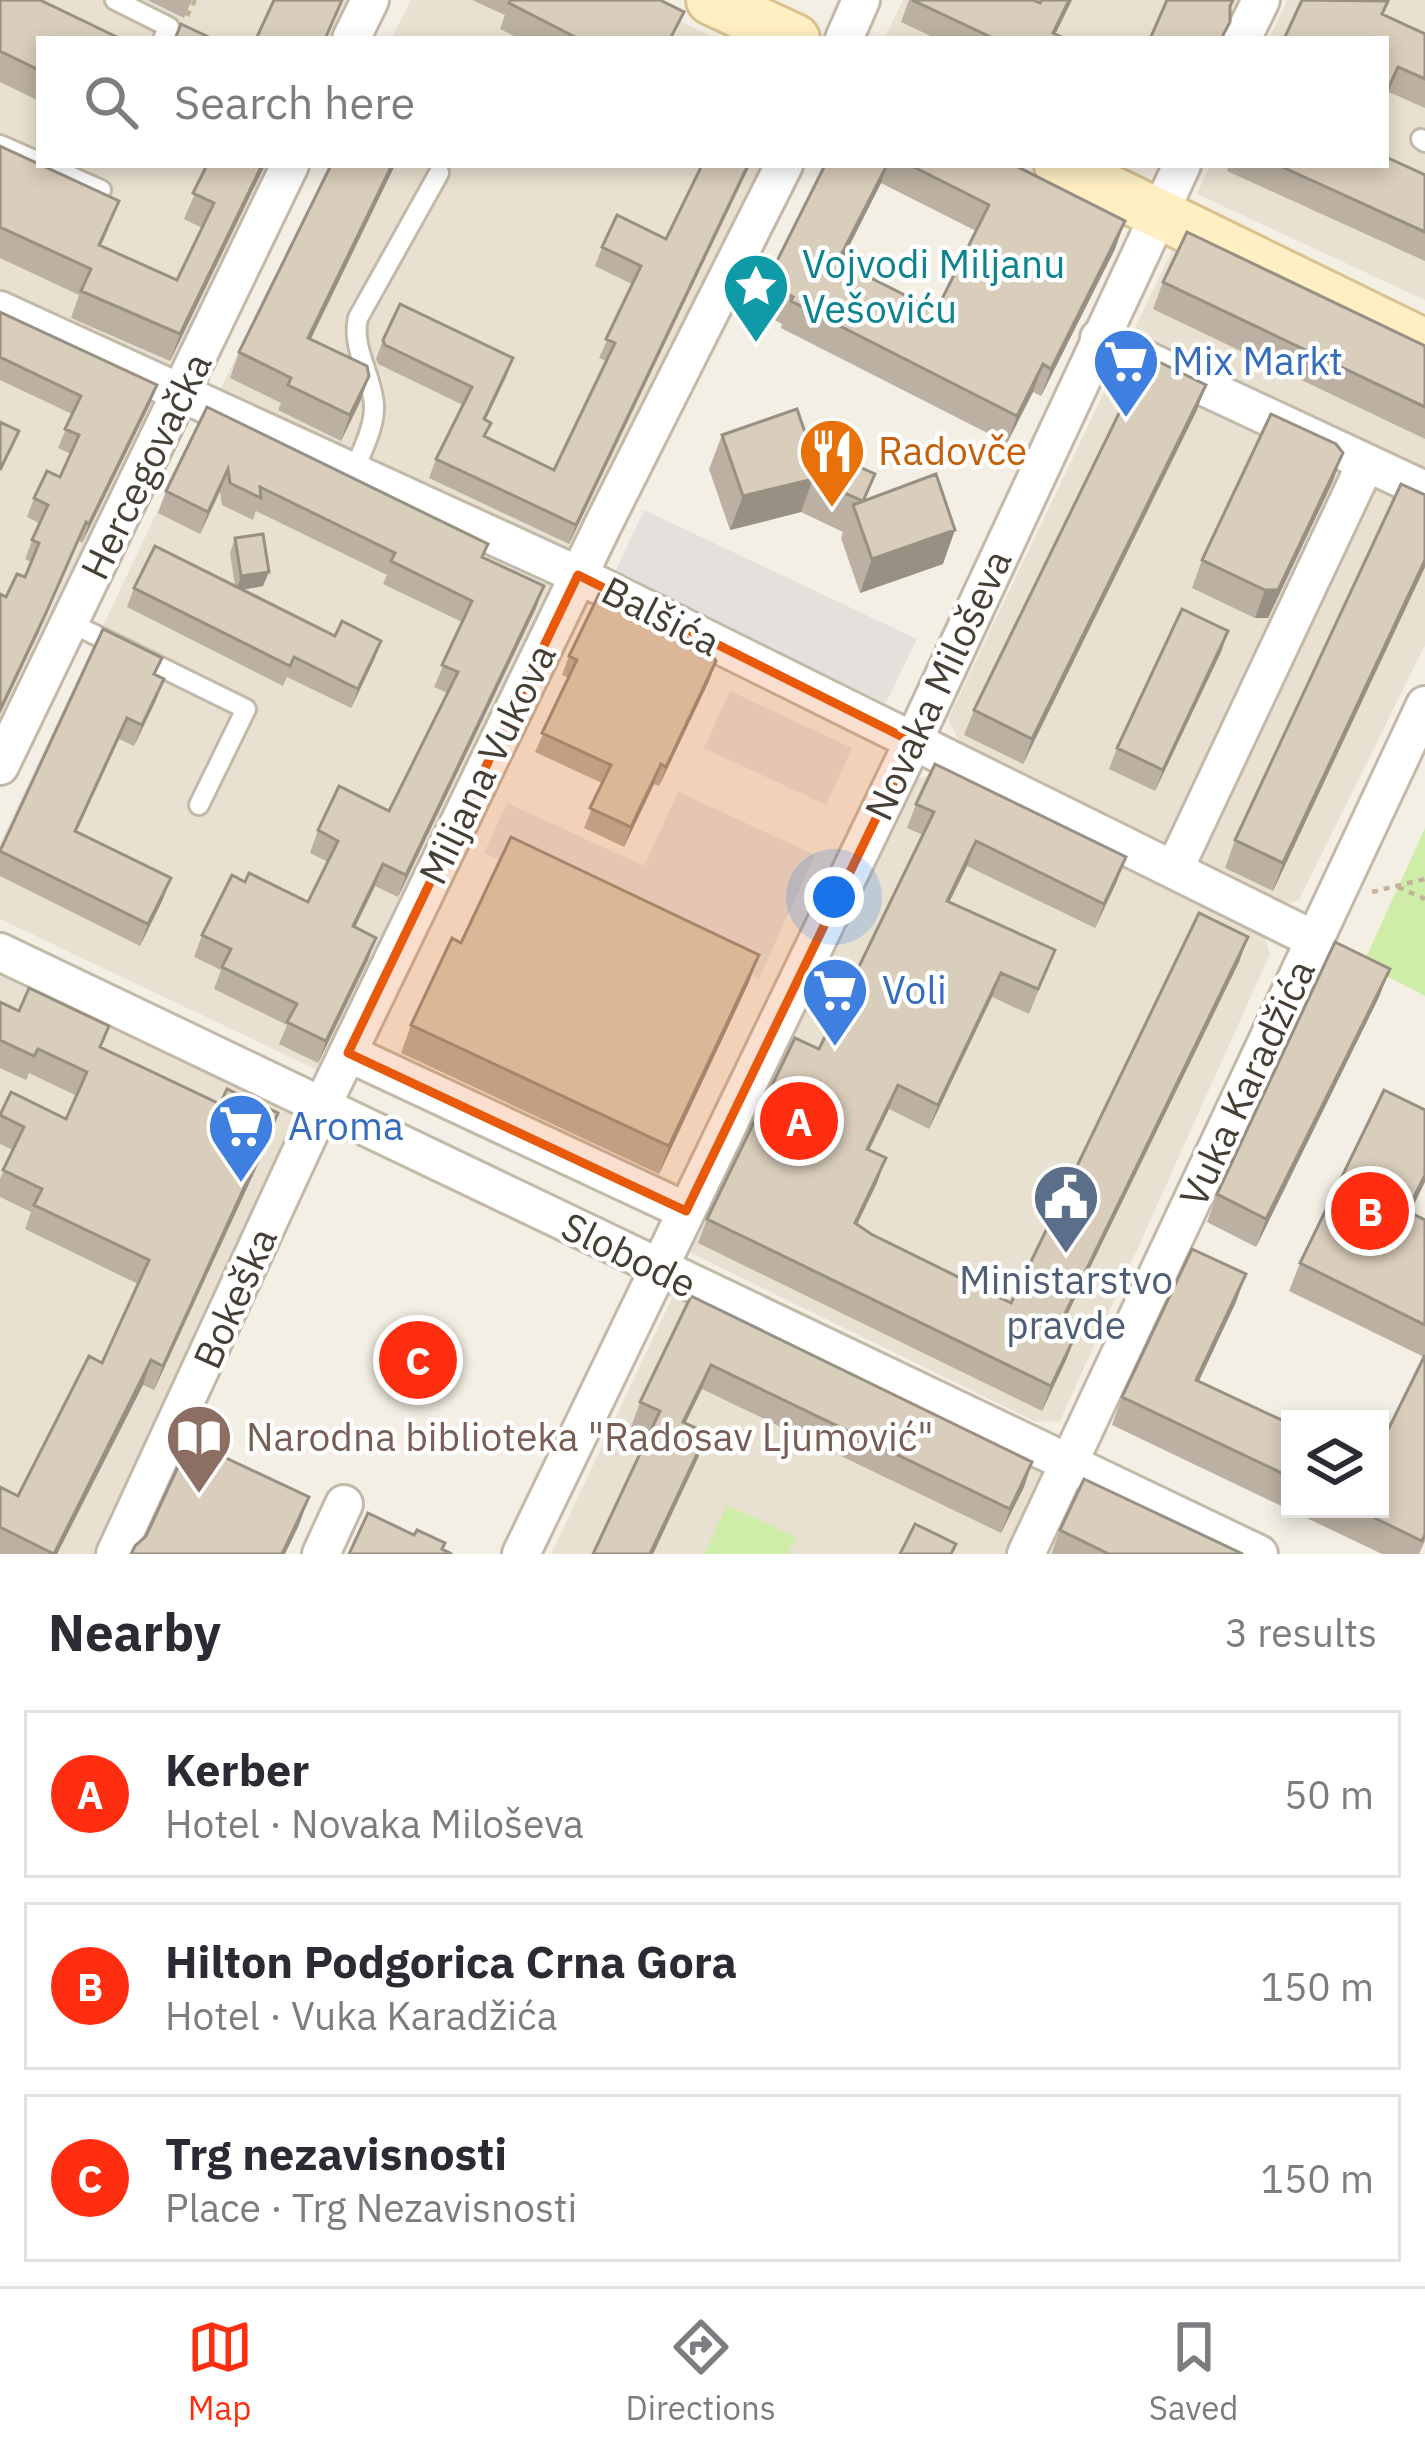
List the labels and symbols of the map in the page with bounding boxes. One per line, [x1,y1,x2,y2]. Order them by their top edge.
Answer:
place label: Vojvodi Miljanu Vešoviću [802,238,1065,334]
place icon: Vojvodi Miljanu Vešoviću [721,251,791,345]
supermarket icon: Mix Markt [1091,326,1161,420]
place label: Mix Markt [1172,335,1343,386]
street label: Hercegovačka [69,344,222,588]
restaurant icon: Radovče [797,416,867,510]
place label: Radovče [878,425,1027,476]
street label: Novaka Miloševa [853,541,1023,828]
street label: Balšića [593,564,729,667]
street label: Miljana Vukova [406,635,567,892]
your location [804,867,864,927]
street label: Vuka Karadžića [1167,951,1326,1214]
supermarket icon: Voli [800,955,870,1049]
place label: Voli [882,964,947,1015]
pin: A [760,1076,838,1166]
supermarket icon: Aroma [206,1091,276,1185]
place label: Aroma [288,1100,404,1151]
public building icon: Ministarstvo pravde [1031,1162,1101,1256]
pin: B [1331,1166,1409,1256]
street label: Slobode [554,1200,705,1309]
street label: Bokeška [181,1219,288,1376]
place label: Ministarstvo pravde [959,1254,1173,1350]
pin: C [379,1315,457,1405]
library icon: Narodna biblioteka "Radosav Ljumović" [164,1402,234,1496]
place label: Narodna biblioteka "Radosav Ljumović" [246,1411,934,1462]

